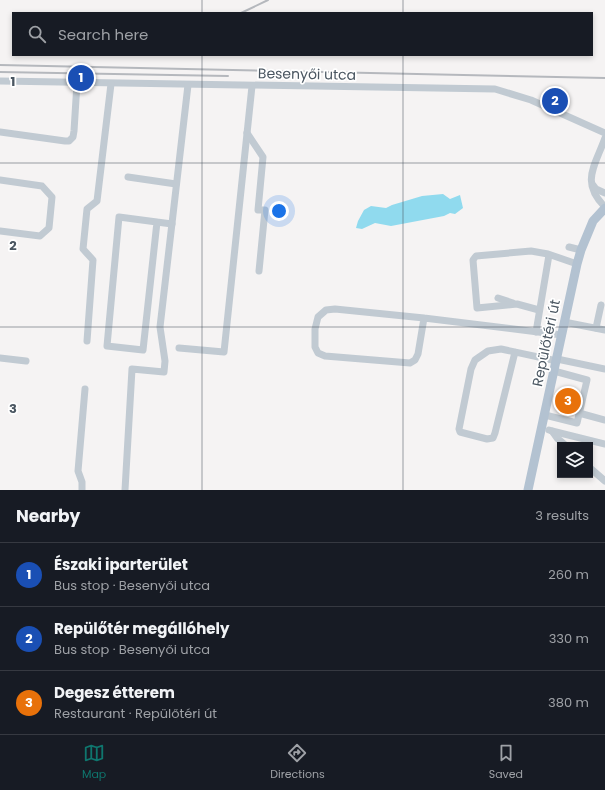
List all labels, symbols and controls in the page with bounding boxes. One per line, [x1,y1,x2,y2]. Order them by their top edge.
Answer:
search box [12,12,593,56]
icon: search [26,23,48,45]
text: Search here [58,24,148,45]
pin: 1 [68,63,94,93]
street label: Besenyői utca [258,63,356,85]
text: 1 [11,72,15,91]
pin: 2 [542,86,568,116]
your location [269,201,289,221]
text: 2 [9,236,17,255]
street label: Repülőtéri út [527,298,565,388]
pin: 3 [555,386,581,416]
text: 3 [9,399,17,418]
map controls [557,442,593,478]
button: layers [557,442,593,478]
text: Nearby [16,504,80,528]
text: 3 results [535,506,589,525]
text: Északi iparterület [54,554,188,575]
text: 1 [27,565,31,584]
text: 260 m [548,565,589,584]
text: Bus stop · Besenyői utca [54,576,210,595]
text: Repülőtér megállóhely [54,618,229,639]
text: 2 [25,629,33,648]
text: 330 m [549,629,589,648]
text: Bus stop · Besenyői utca [54,640,210,659]
text: Degesz étterem [54,682,175,703]
text: 3 [25,693,33,712]
text: 380 m [548,693,589,712]
text: Restaurant · Repülőtéri út [54,704,217,723]
tab: Map [82,742,106,783]
tab: Directions [270,742,325,783]
tab: Saved [489,742,523,783]

